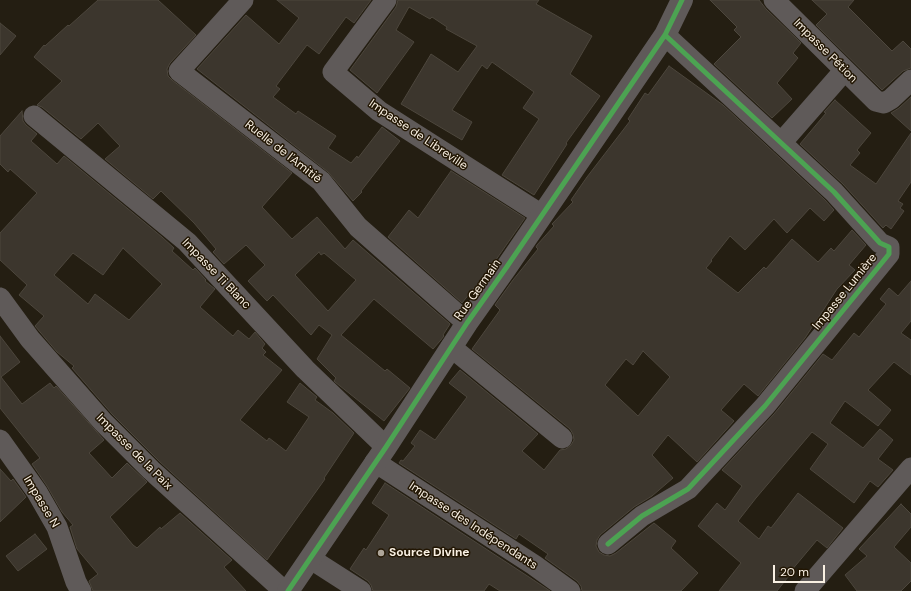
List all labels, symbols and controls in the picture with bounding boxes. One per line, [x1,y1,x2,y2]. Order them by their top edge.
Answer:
street label: Impasse Pétion [790,16,860,86]
street label: Impasse de Libreville [366,97,470,173]
street label: Ruelle de l'Amitié [242,118,324,186]
street label: Impasse Ti Blanc [179,236,253,312]
street label: Impasse Lumière [810,251,880,333]
street label: Rue Germain [452,257,504,323]
street label: Impasse de la Paix [93,411,175,493]
street label: Impasse N [20,473,62,531]
street label: Impasse des Indépendants [406,479,540,573]
place label: Source Divine [389,546,470,560]
marker: Source Divine [376,548,386,558]
scale bar [775,557,827,583]
text: 20 m [780,564,809,580]

